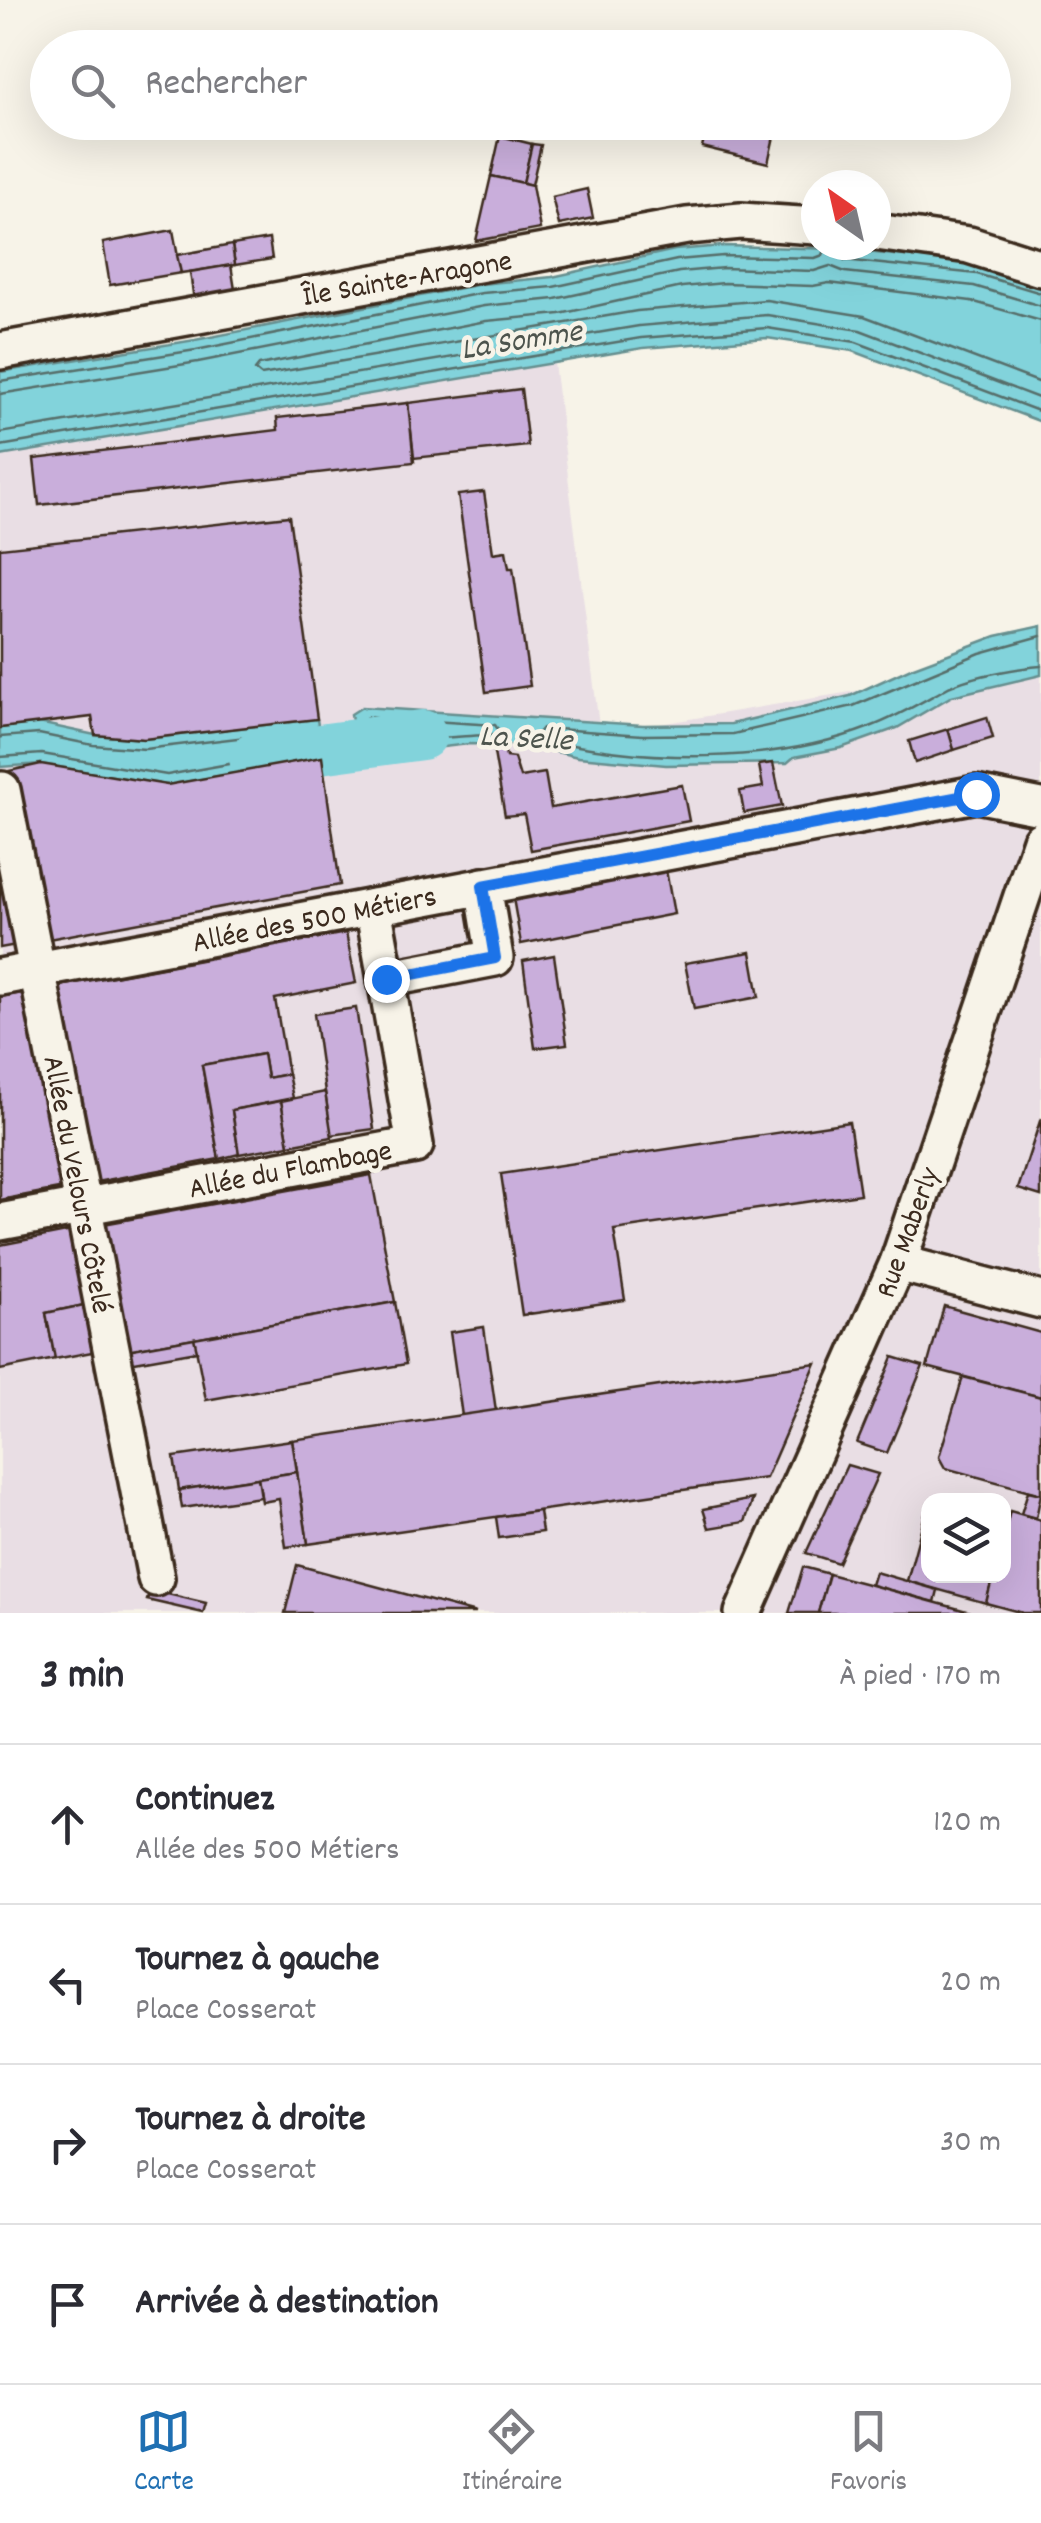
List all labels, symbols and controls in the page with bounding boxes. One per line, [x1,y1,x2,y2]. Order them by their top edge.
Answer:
search box [30,30,1011,140]
icon: search [65,58,120,113]
text: Rechercher [145,58,307,113]
north arrow [801,170,891,260]
street label: Île Sainte-Aragone [299,242,516,321]
water label: La Somme [458,310,587,375]
water label: La Selle [478,716,575,766]
route start [954,772,1000,818]
street label: Allée des 500 Métiers [189,878,441,967]
route end [364,957,410,1003]
street label: Allée du Velours Côtelé [29,1052,121,1317]
street label: Allée du Flambage [186,1132,396,1213]
street label: Rue Maberly [867,1162,954,1305]
map controls [921,1493,1011,1583]
button: layers [921,1493,1011,1583]
text: 3 min [40,1648,124,1708]
text: À pied · 170 m [839,1655,1001,1701]
text: Continuez [135,1774,274,1829]
icon: ahead [40,1797,95,1852]
text: 120 m [933,1801,1001,1847]
text: Allée des 500 Métiers [135,1829,399,1875]
text: Tournez à gauche [135,1934,380,1989]
icon: left [40,1957,95,2012]
text: 20 m [940,1961,1001,2007]
text: Place Cosserat [135,1989,316,2035]
text: Tournez à droite [135,2094,366,2149]
icon: right [40,2117,95,2172]
text: 30 m [940,2121,1001,2167]
text: Place Cosserat [135,2149,316,2195]
icon: arrive [40,2277,95,2332]
text: Arrivée à destination [135,2277,439,2332]
tab: Carte [134,2404,194,2504]
tab: Itinéraire [462,2404,562,2504]
tab: Favoris [830,2404,907,2504]

